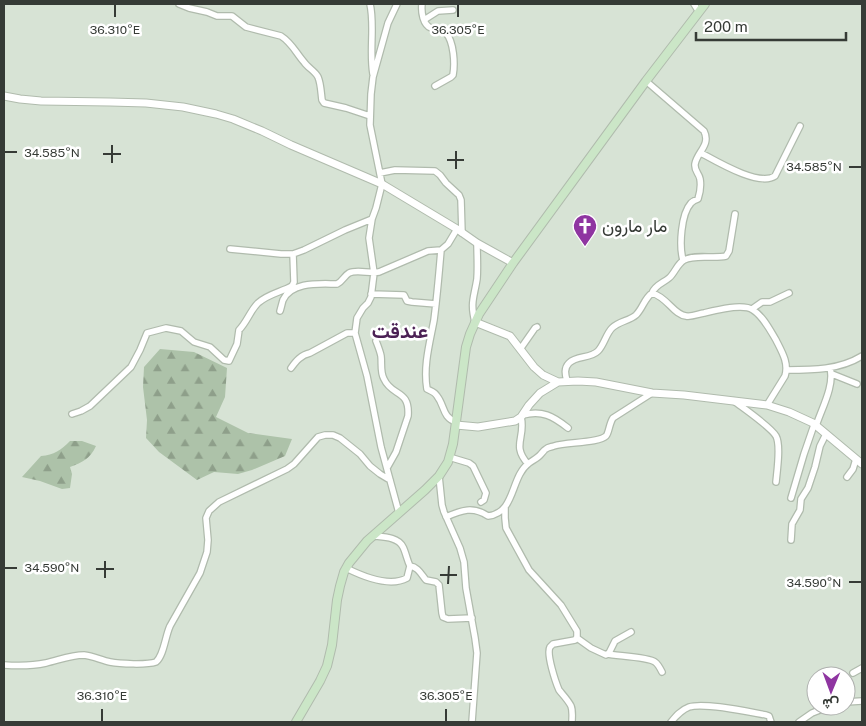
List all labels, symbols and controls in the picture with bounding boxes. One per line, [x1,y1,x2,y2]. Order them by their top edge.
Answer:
scale bar [696,10,846,42]
text: 200 m [704,18,748,35]
text: 36.310°E [90,23,140,37]
text: 36.305°E [431,23,485,37]
text: 34.585°N [24,146,80,160]
text: 34.585°N [786,160,842,174]
church icon: مار مارون [572,213,598,247]
place label: مار مارون [602,215,667,237]
district label: عندقت [372,319,428,343]
text: 34.590°N [25,561,79,575]
text: 34.590°N [787,576,841,590]
north arrow [806,666,856,716]
text: 36.310°E [77,689,127,703]
text: 36.305°E [419,689,473,703]
text: ش [822,695,839,712]

